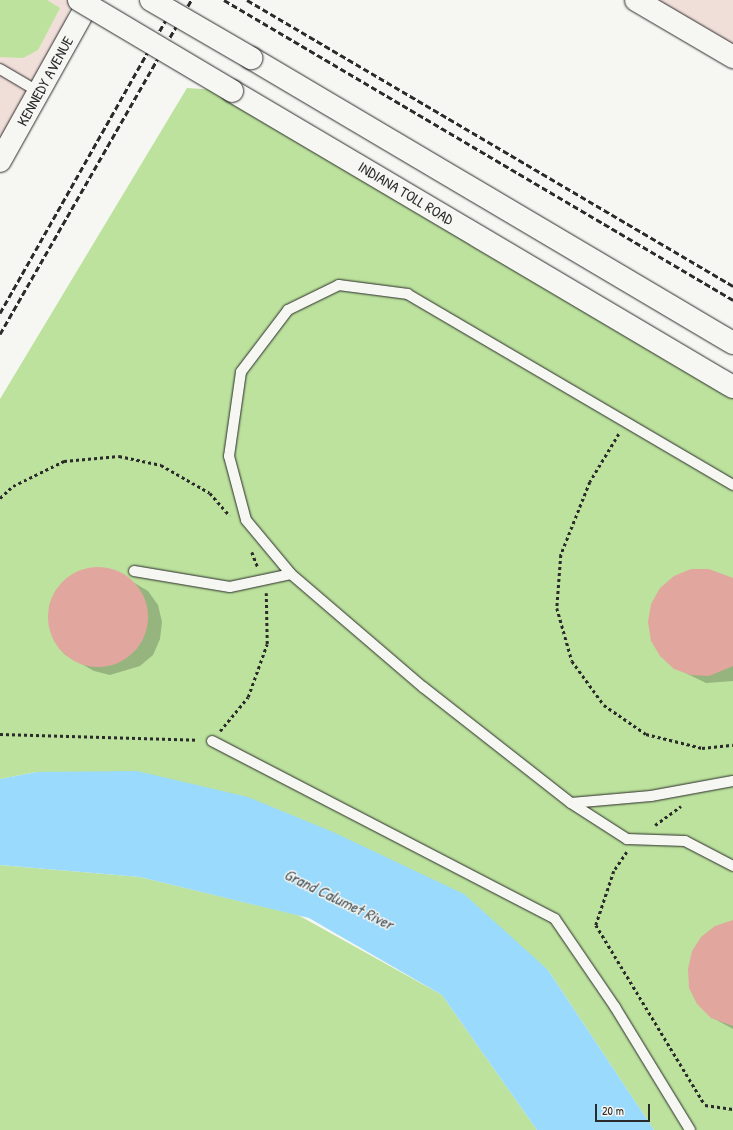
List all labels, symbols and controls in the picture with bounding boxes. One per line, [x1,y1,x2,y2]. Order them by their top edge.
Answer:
street label: KENNEDY AVENUE [13,33,77,129]
street label: INDIANA TOLL ROAD [355,158,457,228]
water label: Grand Calumet River [281,864,397,934]
scale bar [597,1096,652,1122]
text: 20 m [602,1102,624,1119]

